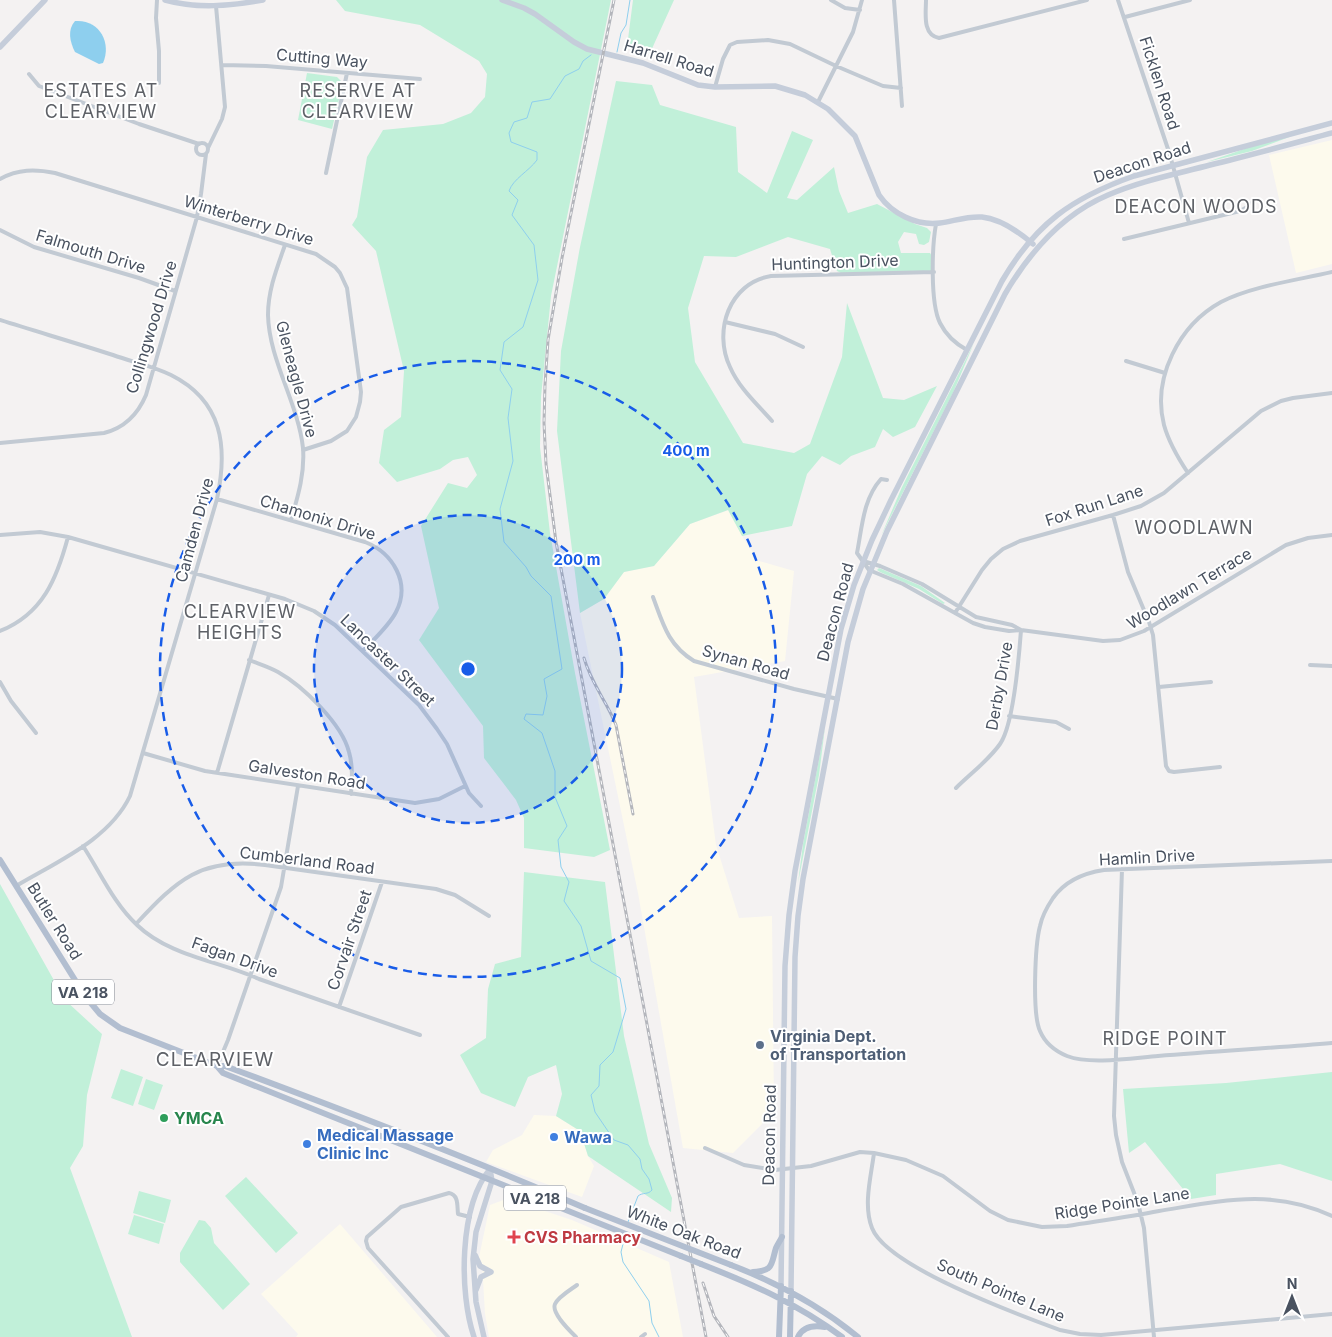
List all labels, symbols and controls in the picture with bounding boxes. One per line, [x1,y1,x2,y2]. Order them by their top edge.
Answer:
street label: Ficklen Road [1136,34,1184,132]
street label: Harrell Road [622,35,716,81]
street label: Cutting Way [276,44,368,72]
district label: ESTATES AT CLEARVIEW [44,80,158,122]
district label: RESERVE AT CLEARVIEW [300,80,416,122]
street label: Deacon Road [1091,137,1193,187]
street label: Winterberry Drive [182,191,316,249]
district label: DEACON WOODS [1115,196,1277,217]
street label: Falmouth Drive [34,225,148,277]
street label: Huntington Drive [771,250,899,274]
street label: Collingwood Drive [121,258,181,396]
street label: Gleneagle Drive [272,318,322,440]
text: 400 m [662,441,710,460]
street label: Camden Drive [170,476,218,584]
street label: Fox Run Lane [1042,480,1146,530]
street label: Chamonix Drive [258,490,378,544]
district label: WOODLAWN [1134,517,1254,538]
street label: Woodlawn Terrace [1123,543,1255,633]
text: 200 m [554,550,600,569]
street label: Deacon Road [812,560,858,664]
district label: CLEARVIEW HEIGHTS [184,601,296,643]
street label: Lancaster Street [336,610,440,710]
street label: Synan Road [700,640,792,684]
street label: Derby Drive [981,640,1017,732]
centre of rings [459,660,477,678]
street label: Galveston Road [247,755,367,793]
street label: Cumberland Road [238,842,376,878]
street label: Hamlin Drive [1098,844,1196,870]
street label: Butler Road [23,879,87,963]
street label: Corvair Street [322,887,376,993]
street label: Fagan Drive [189,932,281,982]
road number: VA 218 [52,980,114,1004]
place label: Virginia Dept. of Transportation [770,1026,906,1064]
district label: RIDGE POINT [1103,1028,1228,1049]
marker: Virginia Dept. of Transportation [754,1039,766,1051]
district label: CLEARVIEW [156,1048,274,1071]
street label: Deacon Road [758,1084,780,1186]
place label: YMCA [174,1108,224,1128]
marker: YMCA [158,1112,170,1124]
place label: Medical Massage Clinic Inc [317,1125,454,1163]
place label: Wawa [564,1127,612,1147]
marker: Wawa [548,1131,560,1143]
marker: Medical Massage Clinic Inc [301,1138,313,1150]
street label: Ridge Pointe Lane [1053,1182,1191,1224]
road number: VA 218 [504,1186,566,1210]
street label: White Oak Road [624,1201,744,1263]
place label: CVS Pharmacy [524,1227,641,1247]
marker: CVS Pharmacy [508,1231,520,1243]
street label: South Pointe Lane [934,1254,1068,1326]
north arrow [1267,1272,1317,1322]
text: N [1287,1275,1297,1292]

